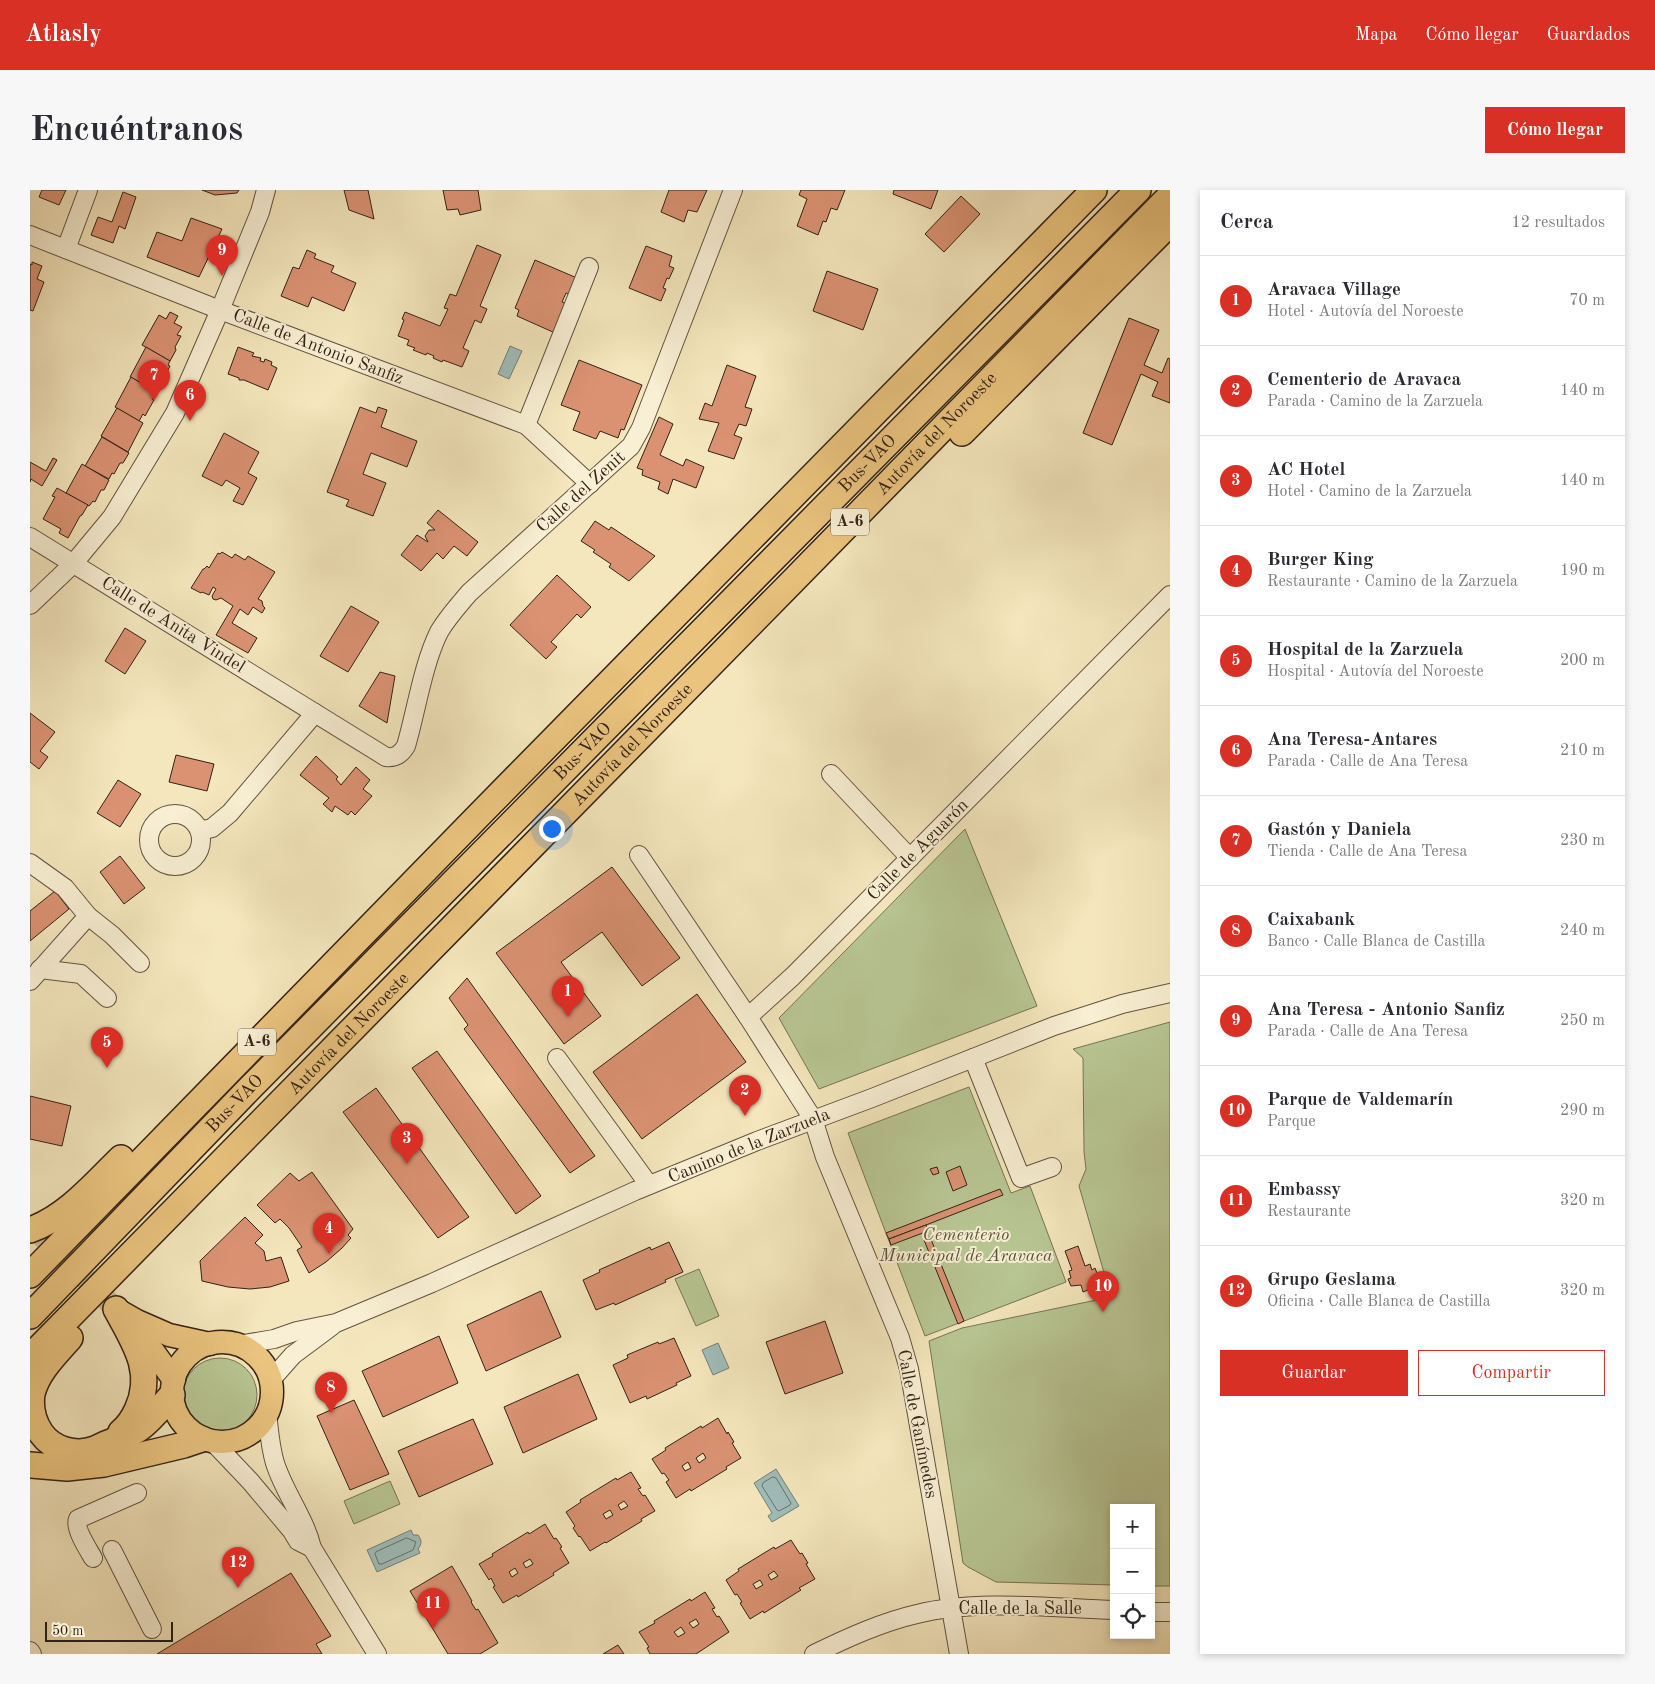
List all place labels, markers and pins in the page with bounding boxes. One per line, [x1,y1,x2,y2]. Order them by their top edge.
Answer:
pin: 9 [206,235,238,276]
pin: 7 [138,360,170,401]
pin: 6 [174,380,206,421]
pin: 1 [552,976,584,1017]
pin: 5 [91,1027,123,1068]
pin: 2 [729,1075,761,1116]
pin: 3 [391,1123,423,1164]
pin: 4 [313,1213,345,1254]
pin: 10 [1087,1271,1119,1312]
pin: 8 [315,1372,347,1413]
pin: 12 [222,1547,254,1588]
pin: 11 [417,1588,449,1629]

